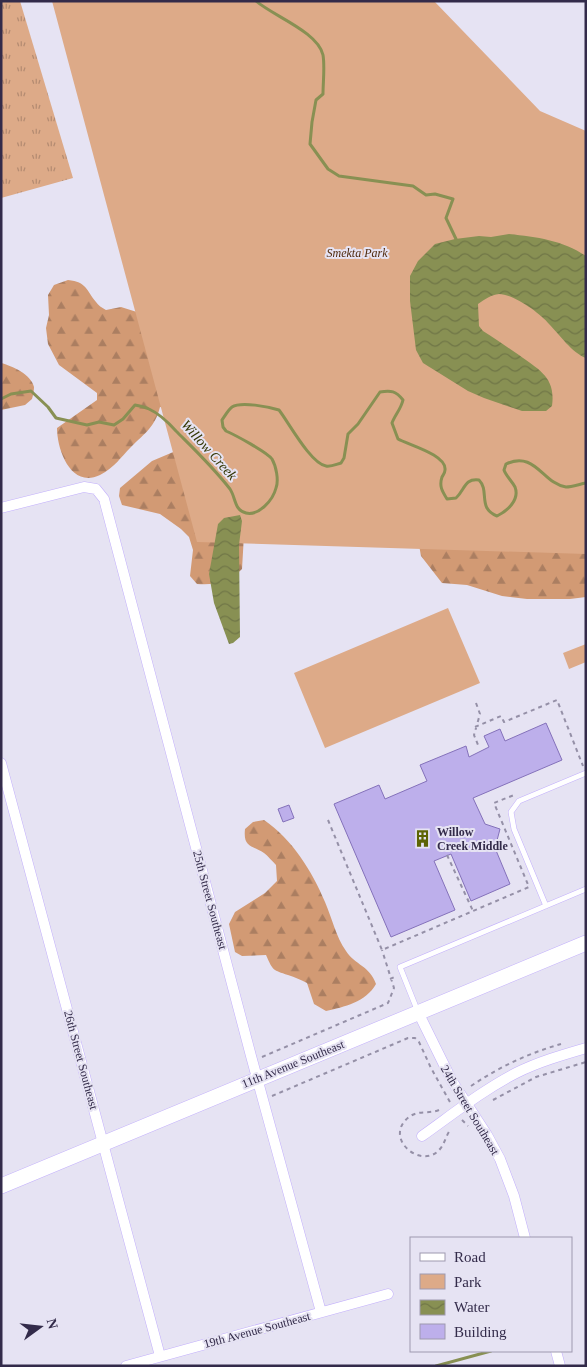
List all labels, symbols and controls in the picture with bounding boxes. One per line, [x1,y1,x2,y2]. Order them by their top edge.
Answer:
park label: Smekta Park [327,246,388,260]
water label: Willow Creek [178,417,240,484]
place label: Willow Creek Middle [437,825,508,853]
building icon: Willow Creek Middle [413,829,433,849]
street label: 25th Street Southeast [190,849,230,952]
street label: 26th Street Southeast [61,1009,101,1112]
street label: 11th Avenue Southeast [240,1037,347,1091]
street label: 24th Street Southeast [438,1063,503,1158]
legend [410,1237,572,1352]
text: Road [454,1249,486,1265]
text: Park [454,1274,482,1290]
text: Water [454,1299,489,1315]
north arrow [15,1302,65,1352]
street label: 19th Avenue Southeast [202,1309,312,1351]
text: N [44,1317,61,1331]
text: Building [454,1324,507,1340]

